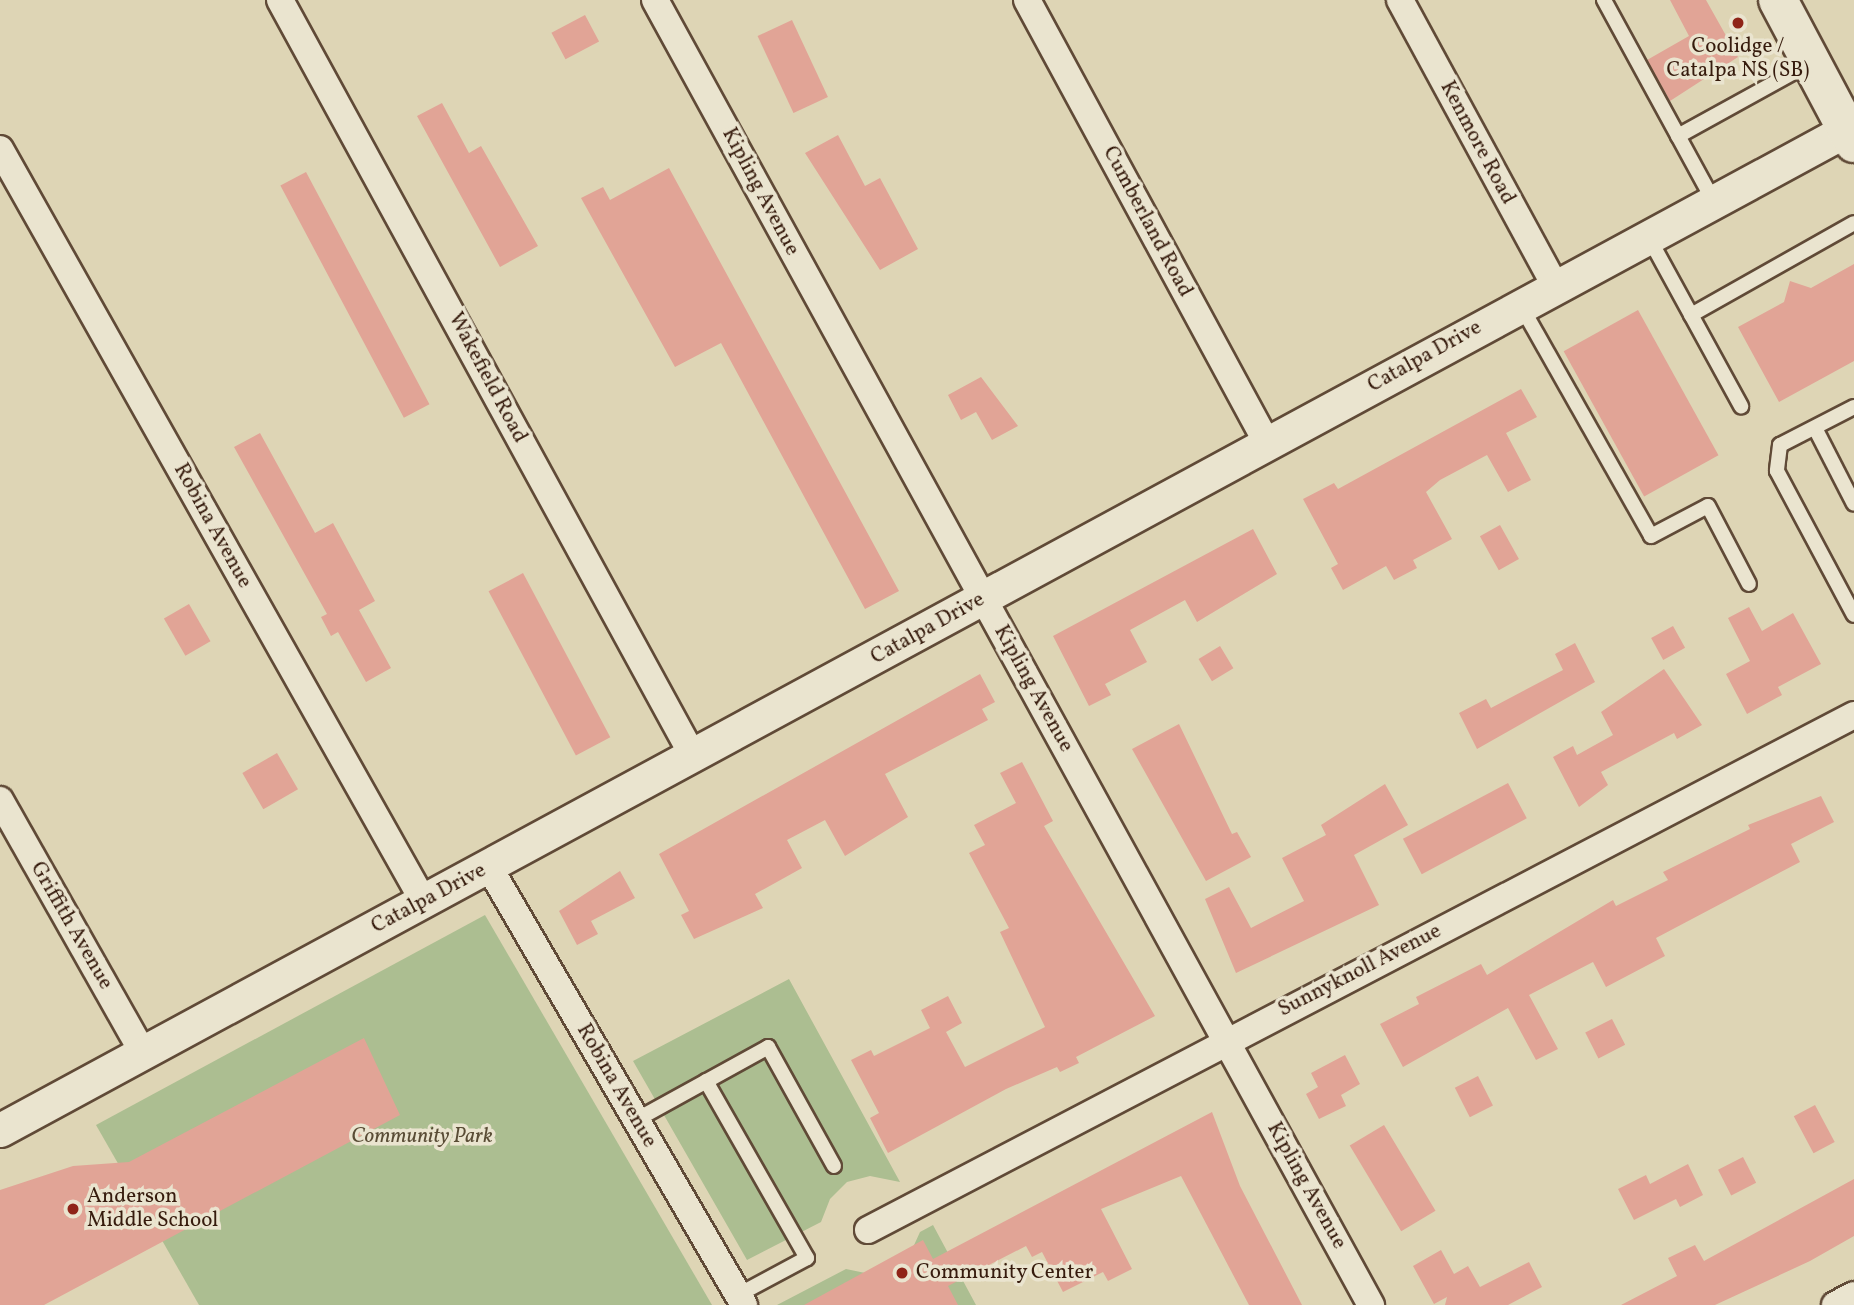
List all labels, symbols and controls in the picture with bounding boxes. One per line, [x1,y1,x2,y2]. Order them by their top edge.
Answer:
marker: Coolidge / Catalpa NS (SB) [1730,15,1746,31]
place label: Coolidge / Catalpa NS (SB) [1667,34,1809,84]
street label: Kenmore Road [1434,77,1520,209]
street label: Kipling Avenue [716,124,804,260]
street label: Cumberland Road [1097,142,1197,302]
street label: Wakefield Road [442,309,532,447]
street label: Catalpa Drive [1364,315,1486,399]
street label: Robina Avenue [167,459,257,593]
street label: Catalpa Drive [867,587,989,671]
street label: Kipling Avenue [988,621,1078,757]
street label: Griffith Avenue [24,858,118,994]
street label: Catalpa Drive [367,858,491,940]
street label: Sunnyknoll Avenue [1274,919,1446,1023]
street label: Robina Avenue [570,1020,662,1152]
street label: Kipling Avenue [1261,1118,1351,1254]
park label: Community Park [351,1124,493,1150]
place label: Anderson Middle School [87,1184,218,1234]
marker: Anderson Middle School [65,1201,81,1217]
place label: Community Center [916,1260,1094,1286]
marker: Community Center [894,1265,910,1281]

